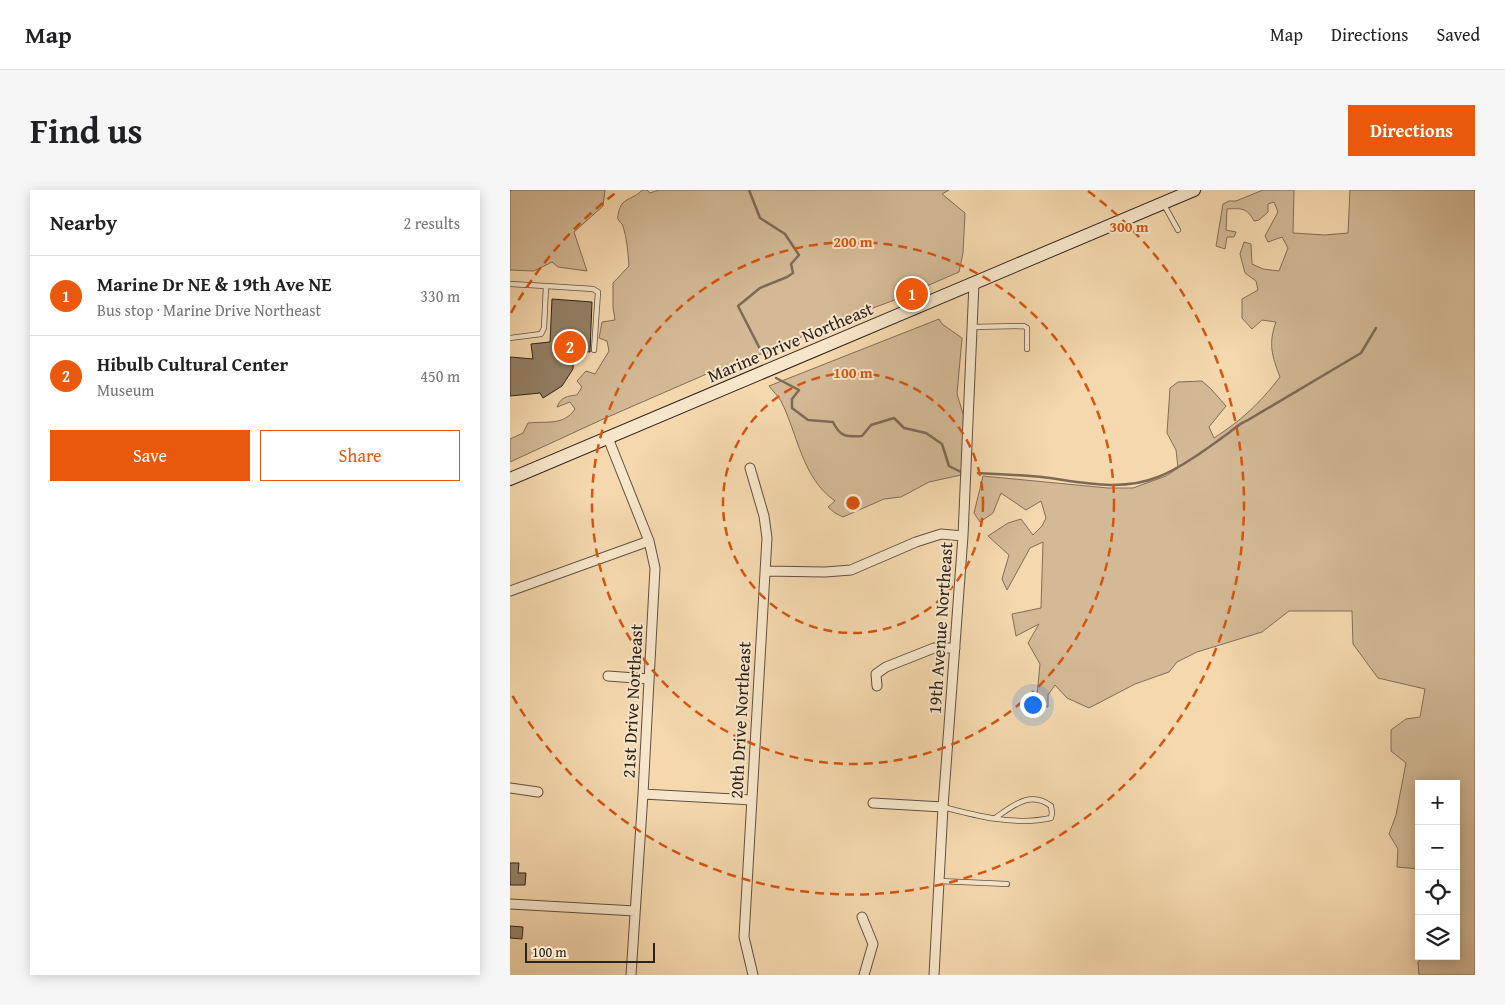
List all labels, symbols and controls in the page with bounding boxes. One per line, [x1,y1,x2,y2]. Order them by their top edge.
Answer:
text: Map [25,17,72,52]
text: Map [1270,21,1303,48]
text: Directions [1331,21,1408,48]
text: Saved [1436,21,1480,48]
text: Find us [30,105,143,156]
button: Directions [1348,105,1475,156]
text: Nearby [50,207,117,238]
text: 2 results [403,211,460,235]
text: 300 m [1109,216,1149,237]
text: 200 m [833,231,873,252]
text: Marine Dr NE & 19th Ave NE [97,270,331,298]
pin: 1 [896,275,928,313]
text: 1 [62,284,70,308]
text: 330 m [420,284,460,308]
street label: Marine Drive Northeast [703,295,878,389]
text: Bus stop · Marine Drive Northeast [97,298,321,322]
pin: 2 [554,328,586,366]
text: Hibulb Cultural Center [97,350,288,378]
text: 100 m [833,362,873,383]
text: 2 [62,364,70,388]
text: 450 m [420,364,460,388]
text: Museum [97,378,154,402]
button: Save [50,430,250,481]
button: Share [260,430,460,481]
centre of rings [844,494,862,512]
street label: 19th Avenue Northeast [921,540,960,715]
street label: 21st Drive Northeast [614,623,650,779]
street label: 20th Drive Northeast [722,640,758,799]
your location [1020,692,1046,718]
map controls [1415,780,1460,960]
button: + [1415,780,1460,825]
button: − [1415,825,1460,870]
button: locate [1415,870,1460,915]
button: layers [1415,915,1460,960]
scale bar [525,940,655,963]
text: 100 m [532,942,567,962]

